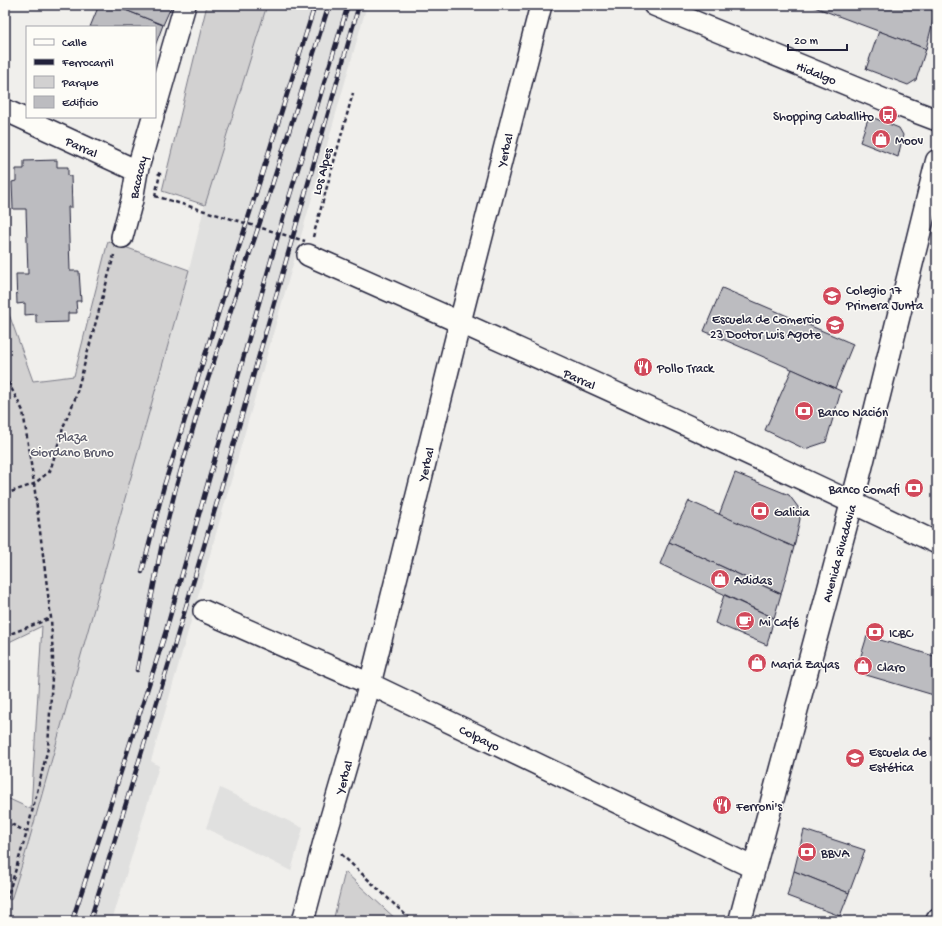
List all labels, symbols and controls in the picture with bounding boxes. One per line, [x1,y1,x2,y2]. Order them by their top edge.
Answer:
legend [26,26,156,118]
scale bar [788,26,847,52]
text: 20 m [794,35,819,49]
text: Calle [62,37,87,51]
text: Ferrocarril [61,57,114,71]
street label: Hidalgo [794,59,839,89]
text: Parque [61,77,99,91]
text: Edificio [62,97,98,111]
bus stop icon: Shopping Caballito [877,104,899,126]
place label: Shopping Caballito [773,110,874,125]
shop icon: Moov [870,128,892,150]
street label: Yerbal [495,132,518,170]
street label: Parral [62,134,99,162]
place label: Moov [895,134,924,149]
street label: Los Alpes [310,145,337,197]
street label: Bacacay [127,154,152,201]
place label: Colegio 17 Primera Junta [845,284,924,314]
school or university icon: Colegio 17 Primera Junta [821,285,843,307]
place label: Escuela de Comercio 23 Doctor Luis Agote [710,313,821,343]
school or university icon: Escuela de Comercio 23 Doctor Luis Agote [824,314,846,336]
restaurant icon: Pollo Track [632,356,654,378]
place label: Pollo Track [656,362,715,377]
street label: Parral [560,366,597,394]
bank icon: Banco Nación [793,400,815,422]
place label: Banco Nación [817,406,889,421]
park label: Plaza Giordano Bruno [30,431,114,461]
street label: Yerbal [416,446,439,484]
bank icon: Banco Comafi [903,477,925,499]
place label: Banco Comafi [828,483,900,498]
bank icon: Galicia [749,500,771,522]
street label: Avenida Rivadavia [820,503,861,604]
place label: Galicia [774,506,810,521]
shop icon: Adidas [709,568,731,590]
place label: Adidas [734,574,773,589]
cafe icon: Mi Café [734,610,756,632]
place label: Mi Café [759,616,799,631]
bank icon: ICBC [864,621,886,643]
place label: ICBC [889,627,914,642]
shop icon: Maria Zayas [746,652,768,674]
shop icon: Claro [852,655,874,677]
place label: Maria Zayas [771,658,840,673]
place label: Claro [877,661,906,676]
street label: Colpayo [456,723,502,756]
place label: Escuela de Estética [869,746,927,776]
school or university icon: Escuela de Estética [844,747,866,769]
street label: Yerbal [333,759,357,797]
restaurant icon: Ferroni's [711,794,733,816]
place label: Ferroni's [735,800,784,815]
bank icon: BBVA [796,841,818,863]
place label: BBVA [820,847,851,862]

